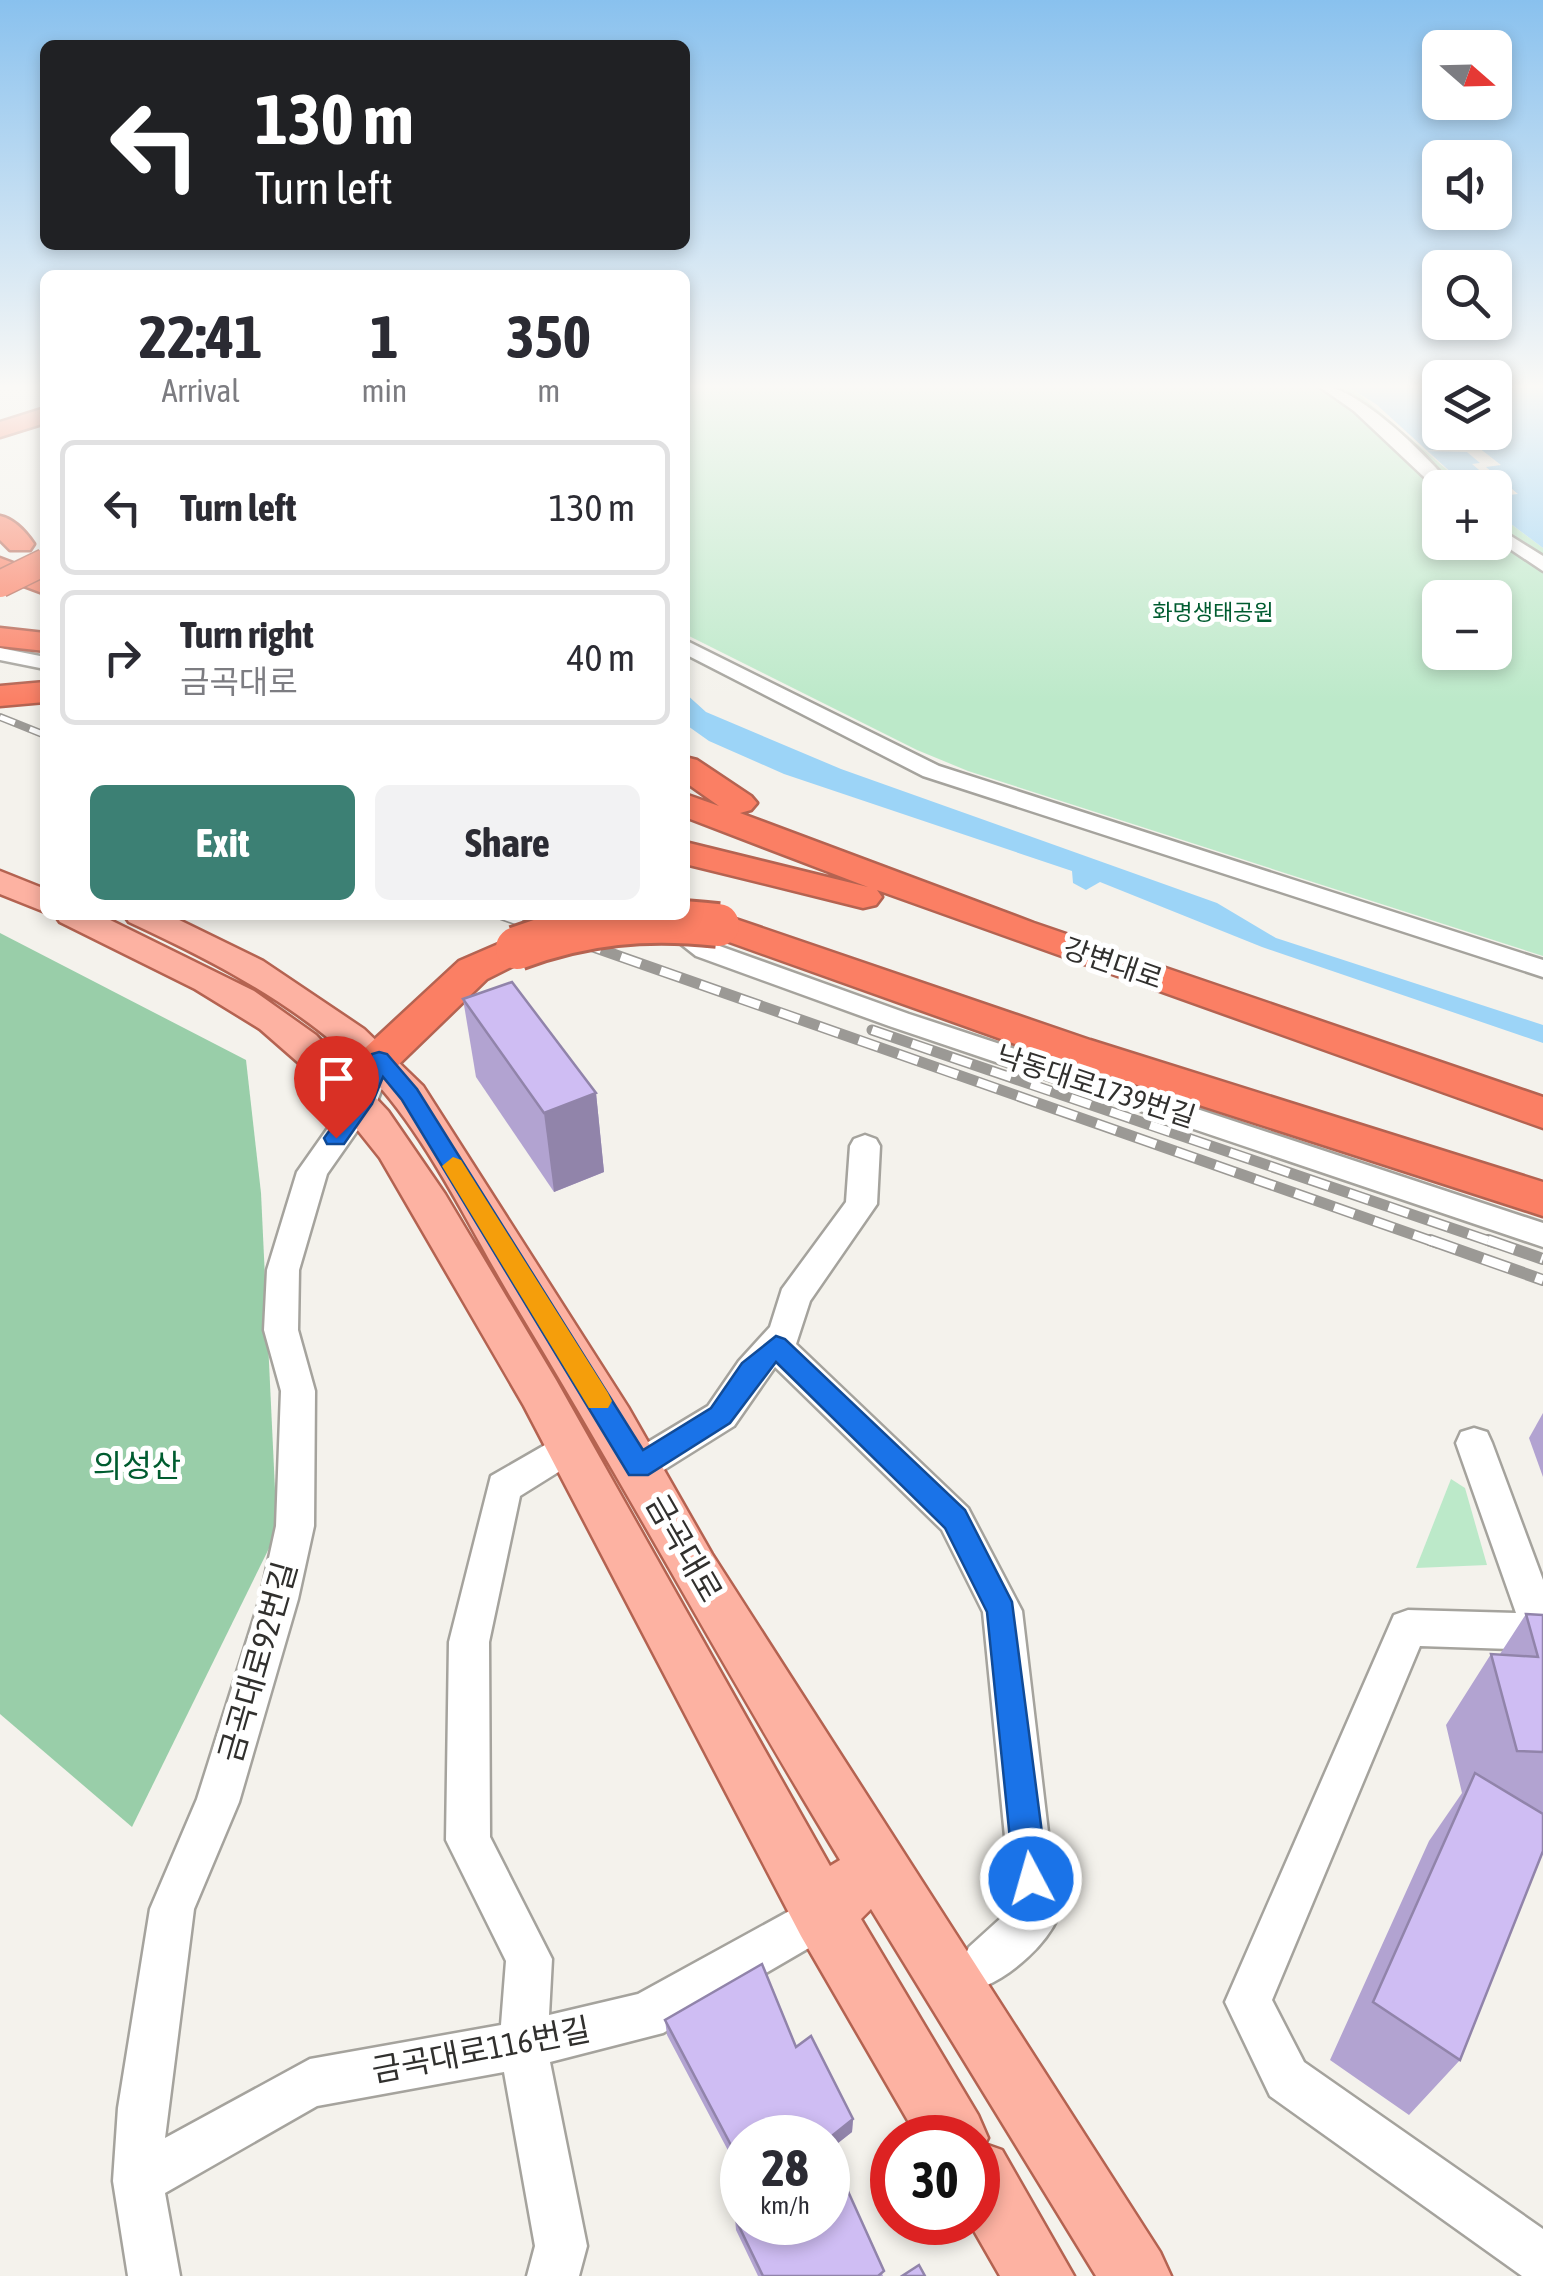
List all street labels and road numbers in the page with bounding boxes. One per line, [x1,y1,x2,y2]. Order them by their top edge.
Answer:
street label: 강변대로 [1059,931,1167,995]
street label: 낙동대로1739번길 [993,1039,1199,1133]
street label: 금곡대로 [639,1488,730,1608]
street label: 금곡대로92번길 [211,1557,304,1766]
street label: 금곡대로116번길 [369,2010,593,2089]

